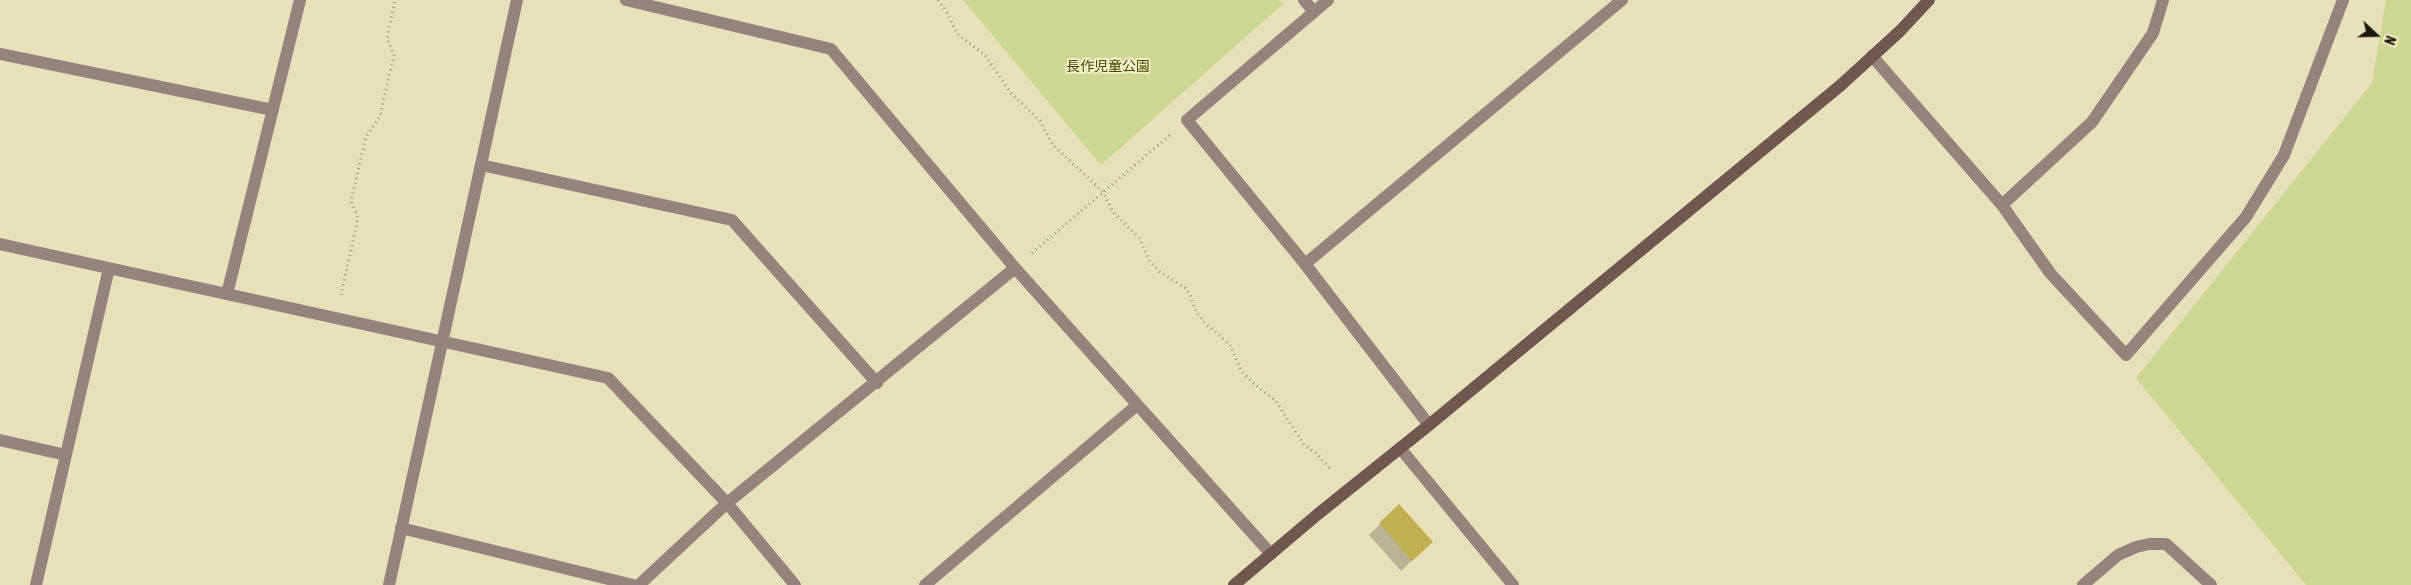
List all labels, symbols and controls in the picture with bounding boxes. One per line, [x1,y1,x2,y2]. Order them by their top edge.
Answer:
north arrow [2351,10,2401,60]
text: N [2381,34,2399,47]
park label: 長作児童公園 [1066,59,1150,75]

